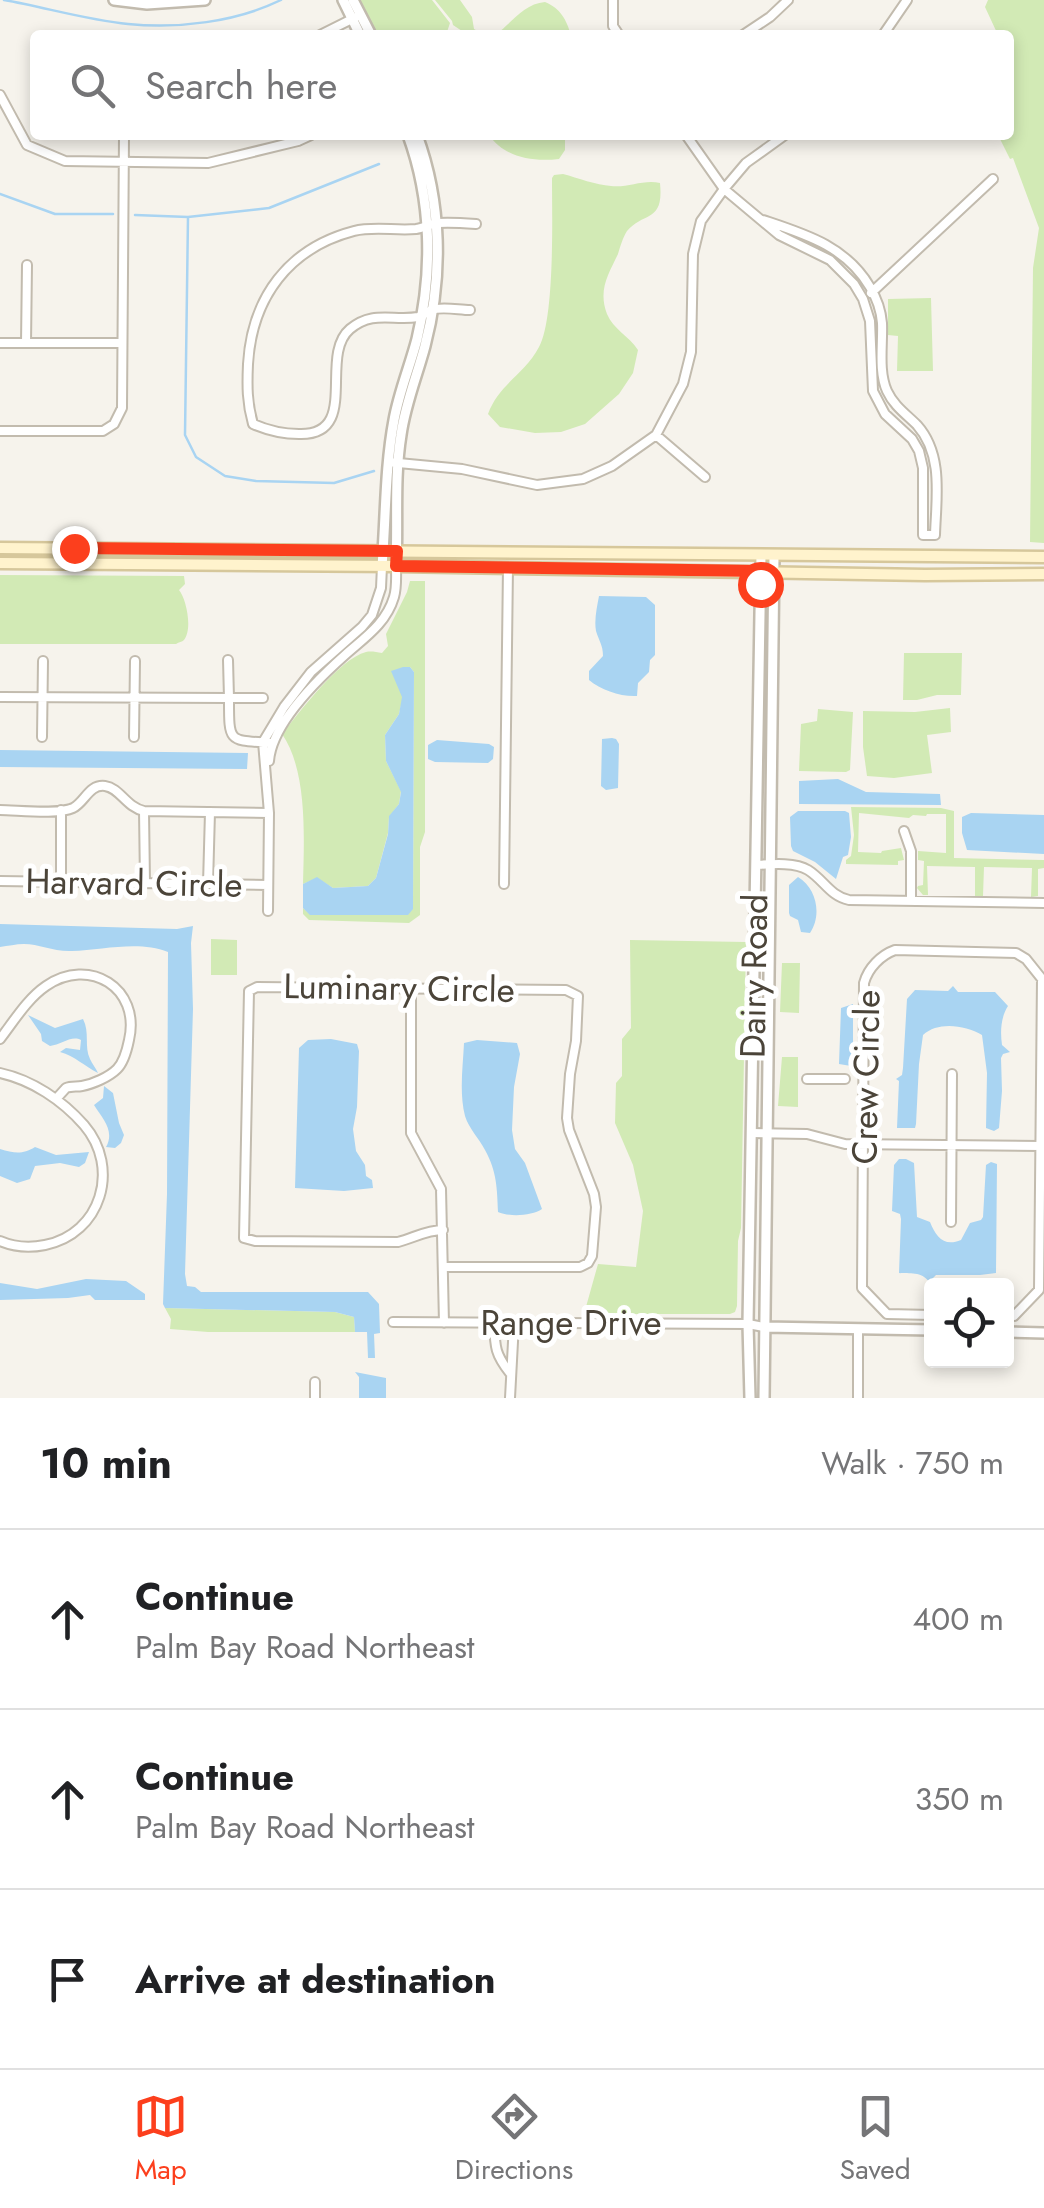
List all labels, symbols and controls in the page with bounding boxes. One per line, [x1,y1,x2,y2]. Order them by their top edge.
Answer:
search box [30,30,1014,140]
icon: search [65,58,120,113]
text: Search here [145,58,337,113]
route end [52,526,98,572]
route start [738,562,784,608]
street label: Harvard Circle [25,856,243,910]
street label: Dairy Road [728,893,780,1059]
street label: Luminary Circle [283,961,515,1015]
street label: Crew Circle [839,989,893,1165]
map controls [924,1278,1014,1368]
button: locate [924,1278,1014,1368]
street label: Range Drive [480,1298,662,1348]
text: 10 min [40,1433,172,1494]
text: Walk · 750 m [821,1440,1004,1486]
text: Continue [135,1569,294,1624]
icon: ahead [40,1592,95,1647]
text: 400 m [912,1596,1004,1642]
text: Palm Bay Road Northeast [135,1624,474,1670]
text: Continue [135,1749,294,1804]
icon: ahead [40,1772,95,1827]
text: 350 m [915,1776,1004,1822]
text: Palm Bay Road Northeast [135,1804,474,1850]
icon: arrive [40,1952,95,2007]
text: Arrive at destination [135,1952,496,2007]
tab: Map [133,2089,188,2190]
tab: Directions [455,2089,573,2190]
tab: Saved [840,2089,911,2190]

